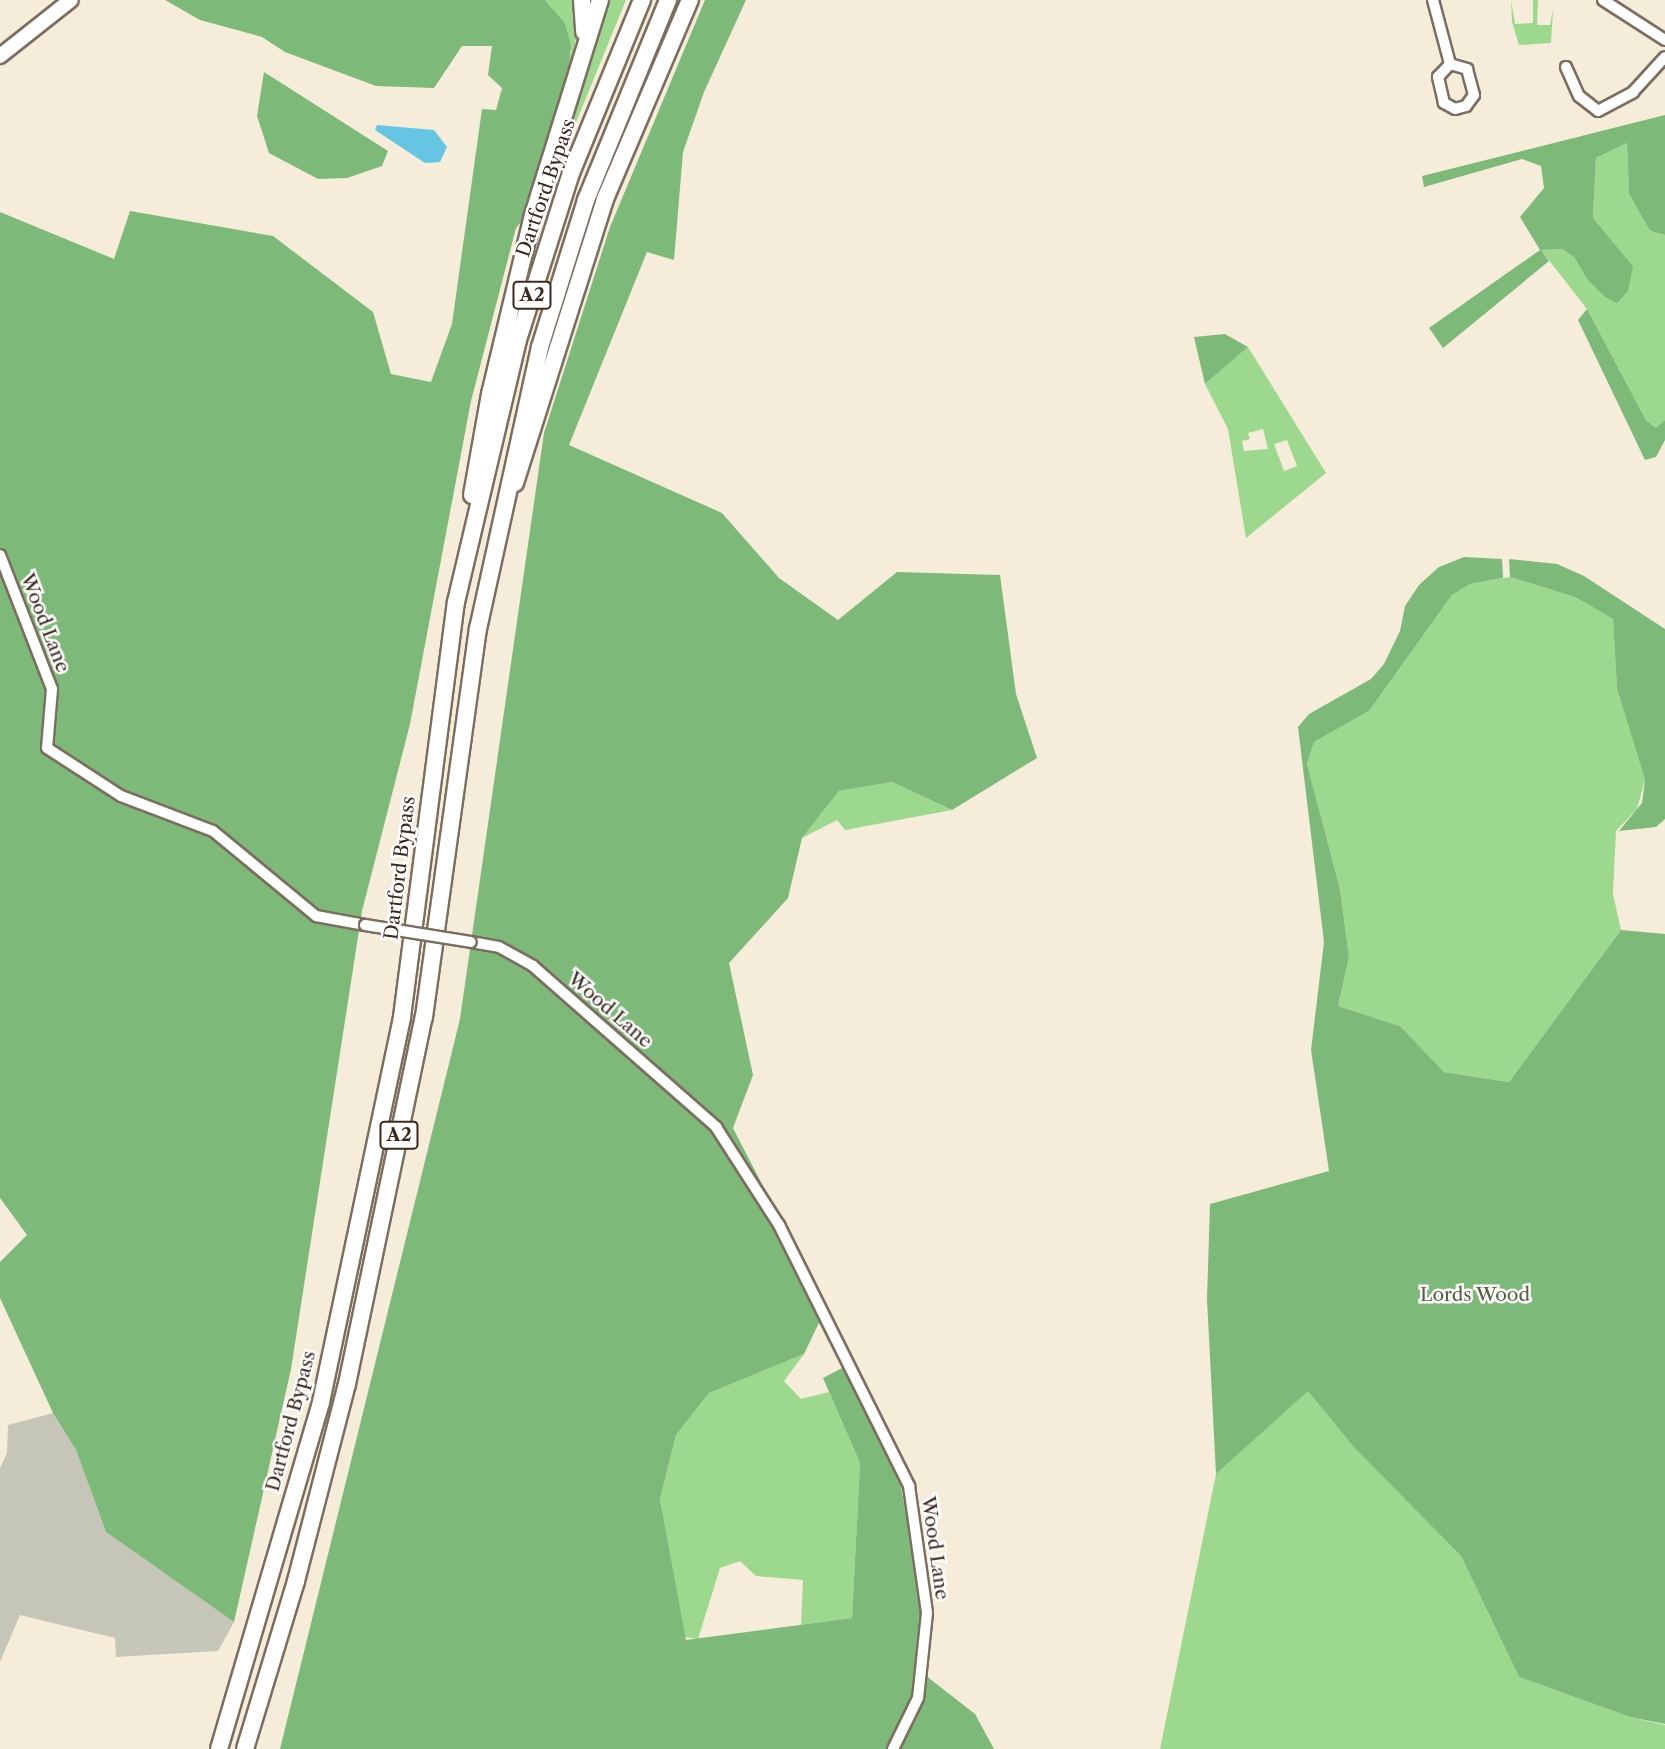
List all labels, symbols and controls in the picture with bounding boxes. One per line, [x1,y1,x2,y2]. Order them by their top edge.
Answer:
street label: Dartford Bypass [512,116,580,260]
road number: A2 [511,281,553,310]
street label: Wood Lane [16,570,74,676]
street label: Dartford Bypass [380,795,420,941]
street label: Wood Lane [563,967,657,1053]
road number: A2 [378,1120,420,1150]
park label: Lords Wood [1420,1284,1530,1306]
street label: Dartford Bypass [261,1348,321,1494]
street label: Wood Lane [916,1495,954,1601]

